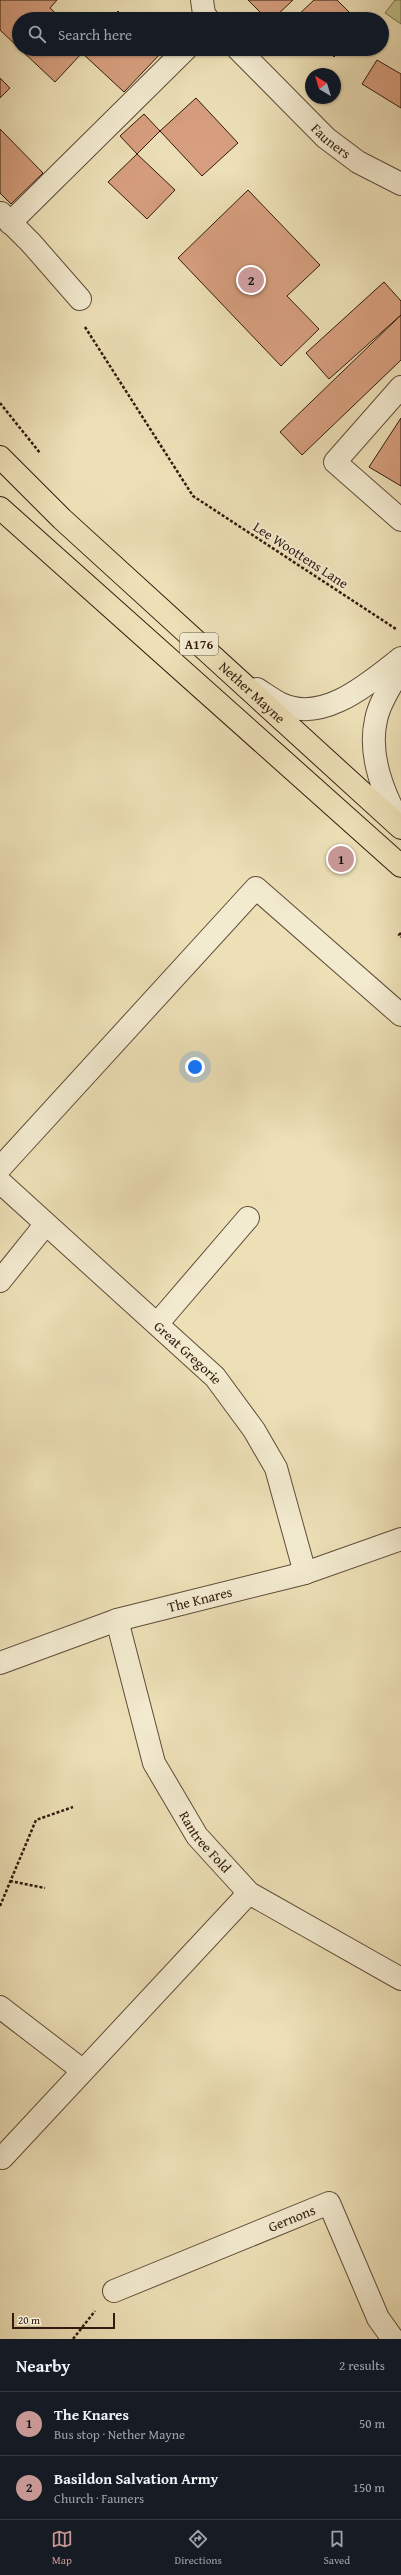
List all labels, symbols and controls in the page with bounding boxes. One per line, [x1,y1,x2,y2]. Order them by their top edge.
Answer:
search box [12,12,389,56]
icon: search [26,23,48,45]
text: Search here [58,24,132,45]
north arrow [305,68,341,104]
street label: Fauners [307,119,355,163]
pin: 2 [238,265,264,295]
street label: Lee Woottens Lane [250,517,353,593]
road number: A176 [180,633,218,655]
street label: Nether Mayne [215,657,290,728]
pin: 1 [328,844,354,874]
your location [185,1057,205,1077]
street label: Great Gregorie [150,1316,227,1389]
street label: The Knares [165,1582,234,1617]
street label: Rantree Fold [174,1807,236,1878]
street label: Gernons [265,2200,318,2237]
scale bar [12,2311,115,2330]
text: 20 m [18,2312,40,2328]
text: Nearby [16,2353,70,2378]
text: 2 results [339,2356,385,2375]
text: The Knares [54,2404,129,2425]
text: 1 [26,2414,32,2433]
text: 50 m [359,2414,385,2433]
text: Bus stop · Nether Mayne [54,2425,185,2444]
text: Basildon Salvation Army [54,2468,218,2489]
text: 2 [26,2478,32,2497]
text: 150 m [353,2478,385,2497]
text: Church · Fauners [54,2489,144,2508]
tab: Map [51,2528,73,2568]
tab: Directions [175,2528,222,2568]
tab: Saved [323,2528,350,2568]

